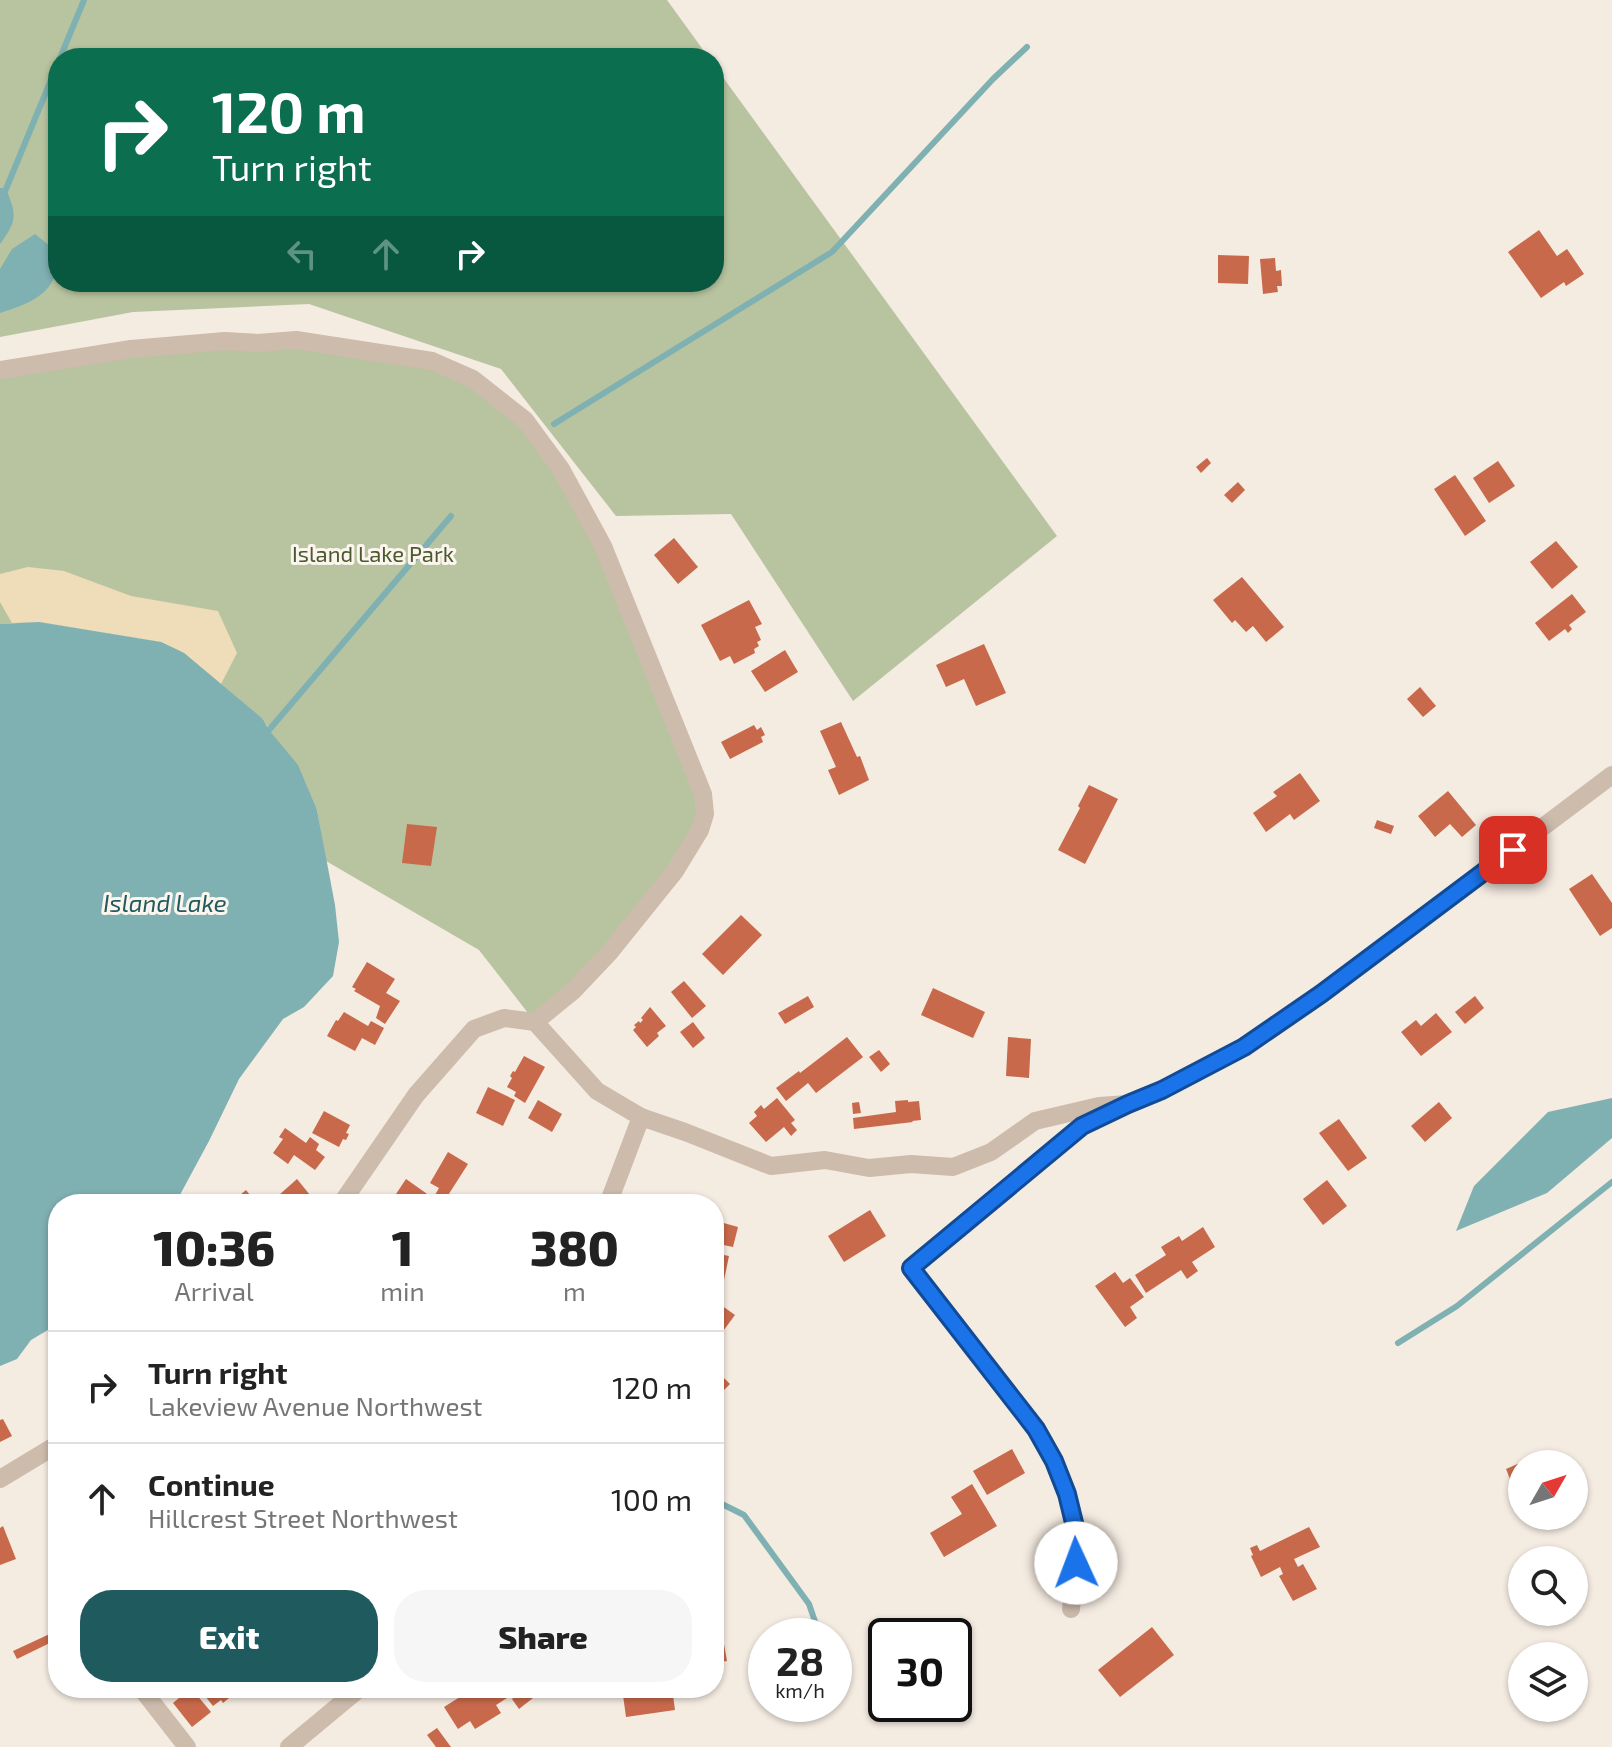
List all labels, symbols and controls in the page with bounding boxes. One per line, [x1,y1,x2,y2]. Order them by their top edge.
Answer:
text: 120 m [212,77,366,144]
icon: right [80,80,184,184]
text: Turn right [212,145,372,188]
icon: left [280,232,324,276]
icon: ahead [364,232,408,276]
icon: right [448,232,492,276]
park label: Island Lake Park [292,540,454,566]
pin [1479,816,1547,884]
icon: arrive [1491,828,1535,872]
water label: Island Lake [103,888,227,917]
text: 10:36 [153,1218,275,1276]
text: 1 [392,1218,413,1276]
text: 380 [530,1218,619,1276]
text: Arrival [175,1275,254,1306]
text: min [380,1275,425,1306]
text: m [563,1275,586,1306]
text: Turn right [148,1354,288,1390]
icon: right [80,1365,124,1409]
text: 120 m [612,1369,692,1405]
text: Lakeview Avenue Northwest [148,1390,483,1421]
north arrow [1508,1450,1588,1530]
map controls [1508,1450,1588,1722]
text: Continue [148,1466,275,1502]
icon: ahead [80,1477,124,1521]
text: 100 m [611,1481,692,1517]
text: Hillcrest Street Northwest [148,1502,458,1533]
position arrow [1034,1521,1118,1605]
button: search [1508,1546,1588,1626]
button: Exit [80,1590,378,1682]
button: Share [394,1590,692,1682]
speed limit sign: 30 [868,1618,972,1722]
text: 28 [776,1636,824,1684]
button: layers [1508,1642,1588,1722]
text: km/h [775,1678,825,1702]

